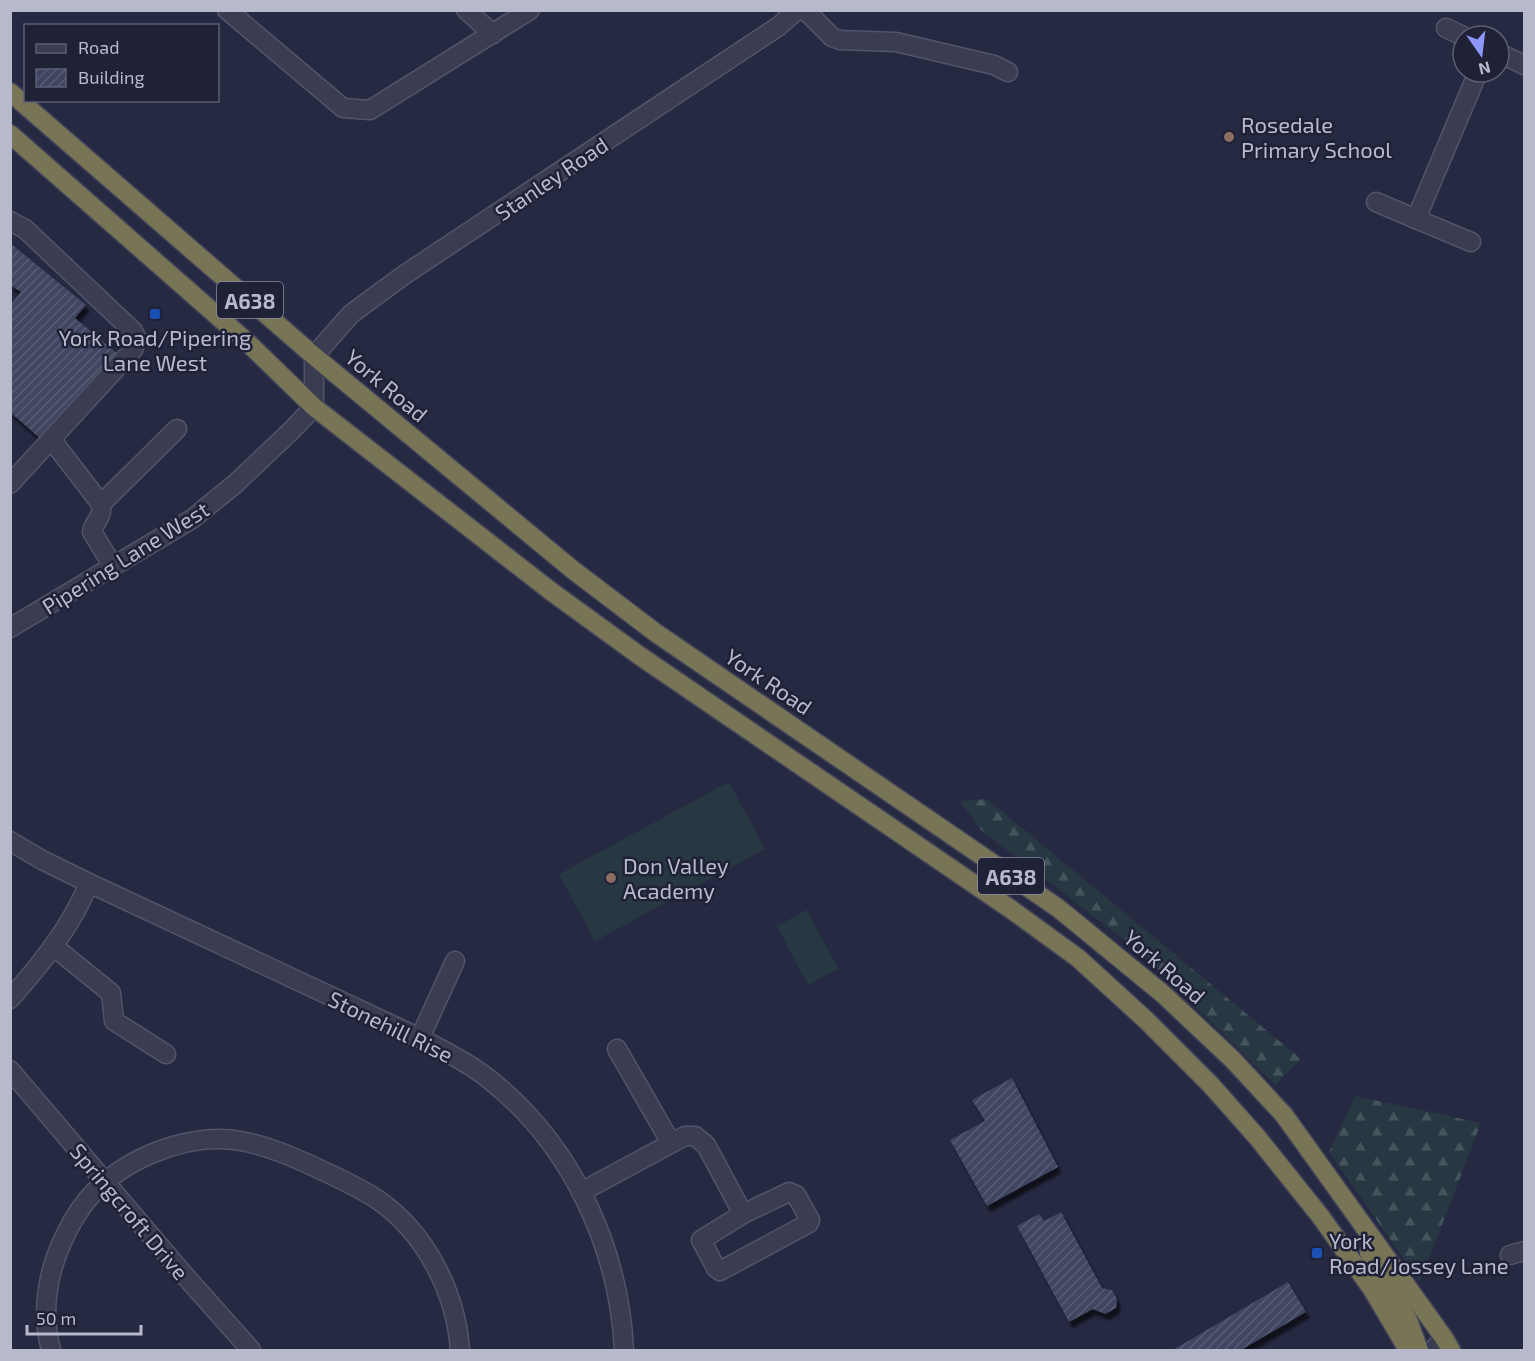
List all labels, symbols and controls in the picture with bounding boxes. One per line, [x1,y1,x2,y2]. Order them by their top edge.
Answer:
legend [24,24,219,102]
north arrow [1451,24,1511,84]
text: Road [78,36,119,58]
text: N [1477,58,1493,80]
text: Building [78,66,145,88]
place label: Rosedale Primary School [1241,111,1392,162]
marker: Rosedale Primary School [1222,130,1236,144]
street label: Stanley Road [490,131,612,225]
road number: A638 [217,282,283,318]
marker: York Road/Pipering Lane West [148,307,162,321]
place label: York Road/Pipering Lane West [59,324,251,375]
street label: York Road [341,343,433,427]
street label: Pipering Lane West [37,495,213,619]
street label: York Road [721,643,817,719]
place label: Don Valley Academy [623,852,729,903]
road number: A638 [978,858,1044,894]
marker: Don Valley Academy [604,871,618,885]
street label: York Road [1119,924,1211,1008]
street label: Stonehill Rise [324,985,458,1067]
street label: Springcroft Drive [65,1138,195,1284]
place label: York Road/Jossey Lane [1329,1227,1509,1278]
marker: York Road/Jossey Lane [1310,1246,1324,1260]
scale bar [27,1298,141,1336]
text: 50 m [36,1307,76,1329]

